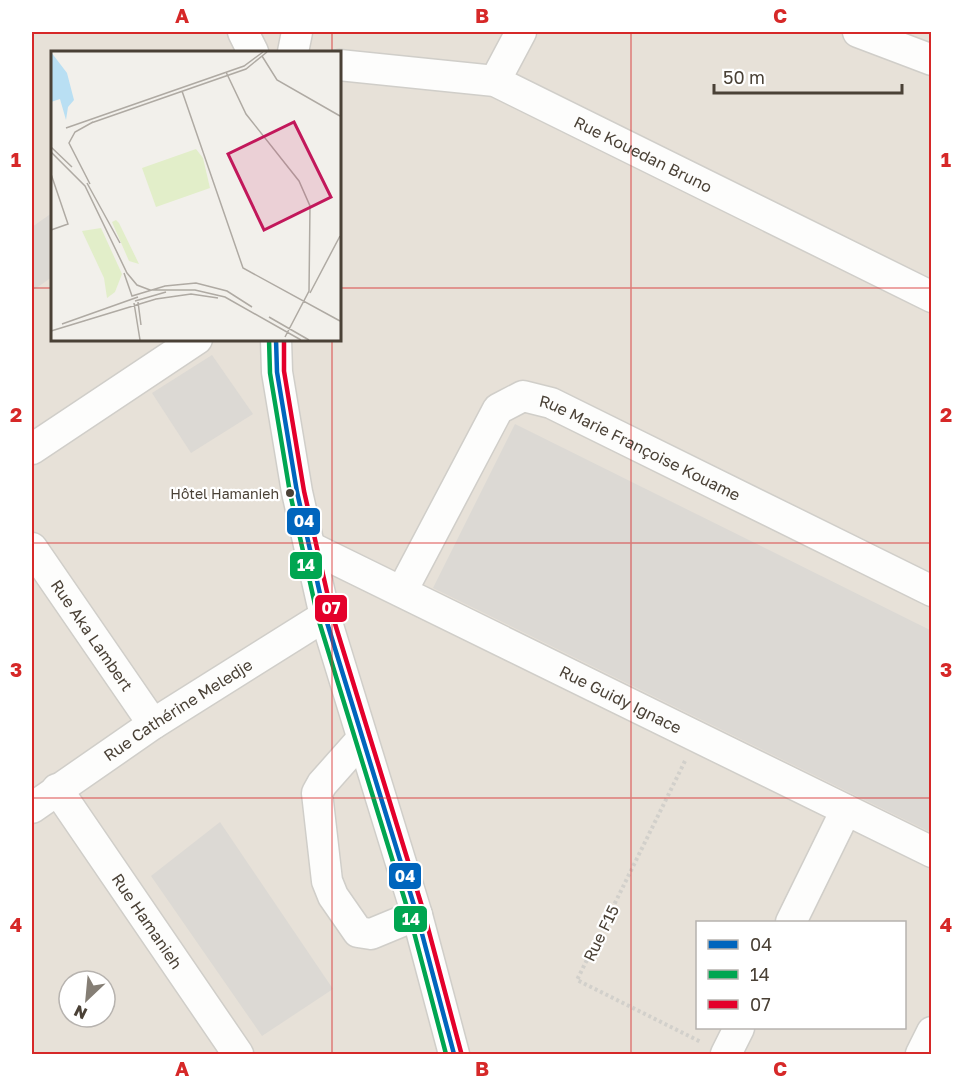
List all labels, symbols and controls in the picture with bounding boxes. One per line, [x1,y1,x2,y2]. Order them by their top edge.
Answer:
text: A [175,3,189,27]
text: B [475,3,489,27]
text: C [773,3,787,27]
inset map [51,51,340,340]
scale bar [714,57,902,95]
text: 50 m [723,66,765,88]
street label: Rue Kouedan Bruno [571,112,716,197]
text: 1 [11,147,21,171]
text: 1 [941,147,951,171]
street label: Rue Marie Françoise Kouame [537,390,744,505]
text: 2 [10,402,22,426]
text: 2 [940,402,952,426]
place label: Hôtel Hamanieh [170,485,279,502]
marker: Hôtel Hamanieh [284,487,296,499]
line badge: 04 [286,507,321,536]
text: 04 [294,511,314,531]
line badge: 14 [289,551,323,580]
text: 14 [297,555,315,575]
street label: Rue Aka Lambert [47,576,137,695]
line badge: 07 [314,594,348,623]
text: 07 [321,598,341,618]
street label: Rue Cathérine Meledje [100,654,256,765]
text: 3 [10,657,22,681]
text: 3 [940,657,952,681]
street label: Rue Guidy Ignace [556,661,685,738]
line badge: 04 [388,862,422,890]
text: 04 [395,866,415,886]
street label: Rue Hamanieh [108,870,187,973]
street label: Rue F15 [579,902,623,964]
line badge: 14 [393,905,428,933]
text: 14 [402,909,420,929]
text: 4 [10,912,22,936]
text: 4 [940,912,952,936]
legend [696,921,906,1029]
text: 04 [750,933,772,955]
text: 14 [750,963,770,985]
north arrow [57,969,117,1029]
text: 07 [750,993,771,1015]
text: N [71,1001,90,1024]
text: A [175,1056,189,1080]
text: B [475,1056,489,1080]
text: C [773,1056,787,1080]

